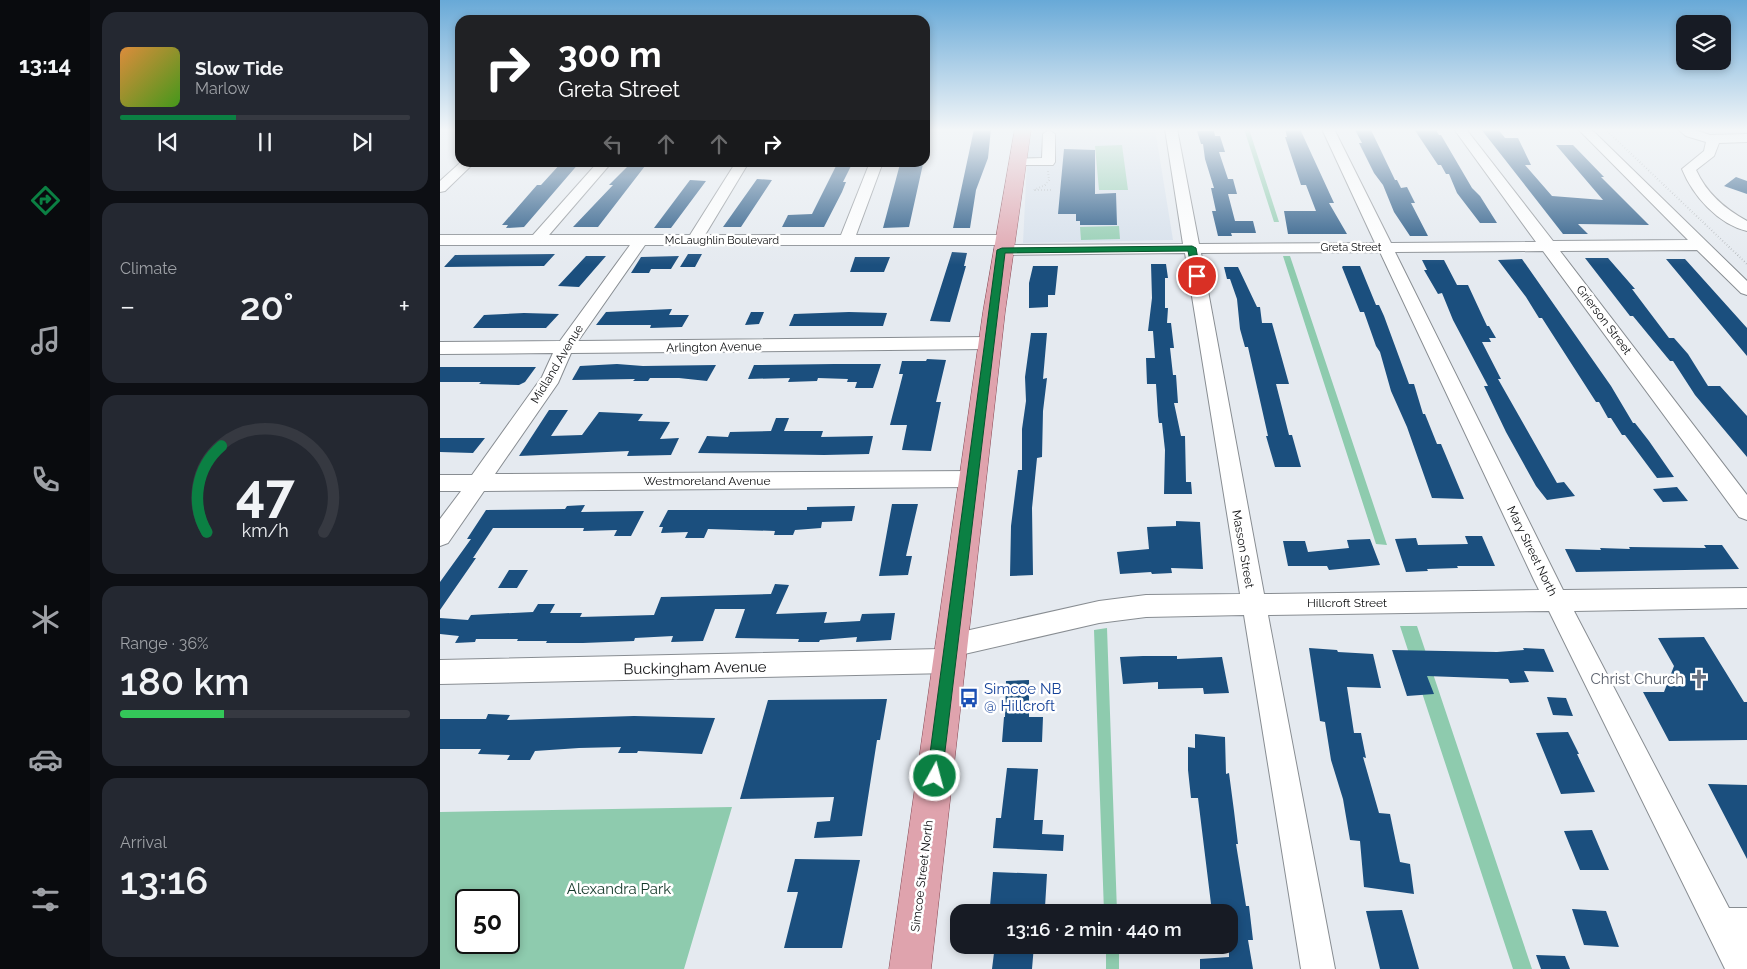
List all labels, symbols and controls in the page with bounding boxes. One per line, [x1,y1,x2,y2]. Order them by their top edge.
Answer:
map controls [1676,15,1731,70]
button: layers [1676,15,1731,70]
text: 300 m [558,34,662,75]
icon: right [475,35,540,100]
text: 13:14 [19,52,71,78]
text: Slow Tide [195,57,284,79]
text: Greta Street [558,76,680,102]
text: Marlow [195,79,250,98]
icon: previous [154,128,182,156]
icon: pause [251,128,279,156]
icon: next [348,128,376,156]
icon: left [599,130,627,158]
icon: ahead [652,130,680,158]
icon: ahead [705,130,733,158]
icon: right [758,130,786,158]
icon: directions [28,183,63,218]
street label: McLaughlin Boulevard [665,234,779,247]
street label: Greta Street [1321,241,1382,254]
pin [1176,255,1218,297]
text: Climate [120,259,177,278]
icon: arrive [1183,262,1211,290]
street label: Grierson Street [1573,283,1635,357]
text: 20° [240,284,294,329]
text: − [120,290,135,323]
text: + [398,290,410,323]
street label: Midland Avenue [528,322,586,406]
icon: music [28,323,63,358]
street label: Arlington Avenue [666,339,762,355]
icon: phone [28,462,63,497]
text: 47 [236,462,295,523]
street label: Westmoreland Avenue [644,474,770,488]
street label: Mary Street North [1504,504,1560,598]
street label: Masson Street [1229,509,1257,589]
text: km/h [241,520,289,541]
street label: Hillcroft Street [1307,596,1387,610]
icon: climate [28,602,63,637]
text: Range · 36% [120,634,208,653]
street label: Buckingham Avenue [623,658,767,678]
text: 180 km [120,659,250,704]
church icon: Christ Church [1688,668,1710,690]
place label: Christ Church [1590,670,1684,688]
place label: Simcoe NB @ Hillcroft [984,680,1061,715]
bus stop icon: Simcoe NB @ Hillcroft [958,687,980,709]
icon: car [28,742,63,777]
position arrow [908,749,960,801]
street label: Simcoe Street North [908,819,936,933]
text: Arrival [120,833,167,852]
text: 13:16 [120,858,208,903]
park label: Alexandra Park [567,880,671,898]
icon: filters [28,882,63,917]
speed limit sign: 50 [455,889,520,954]
text: 13:16 · 2 min · 440 m [1006,918,1182,940]

